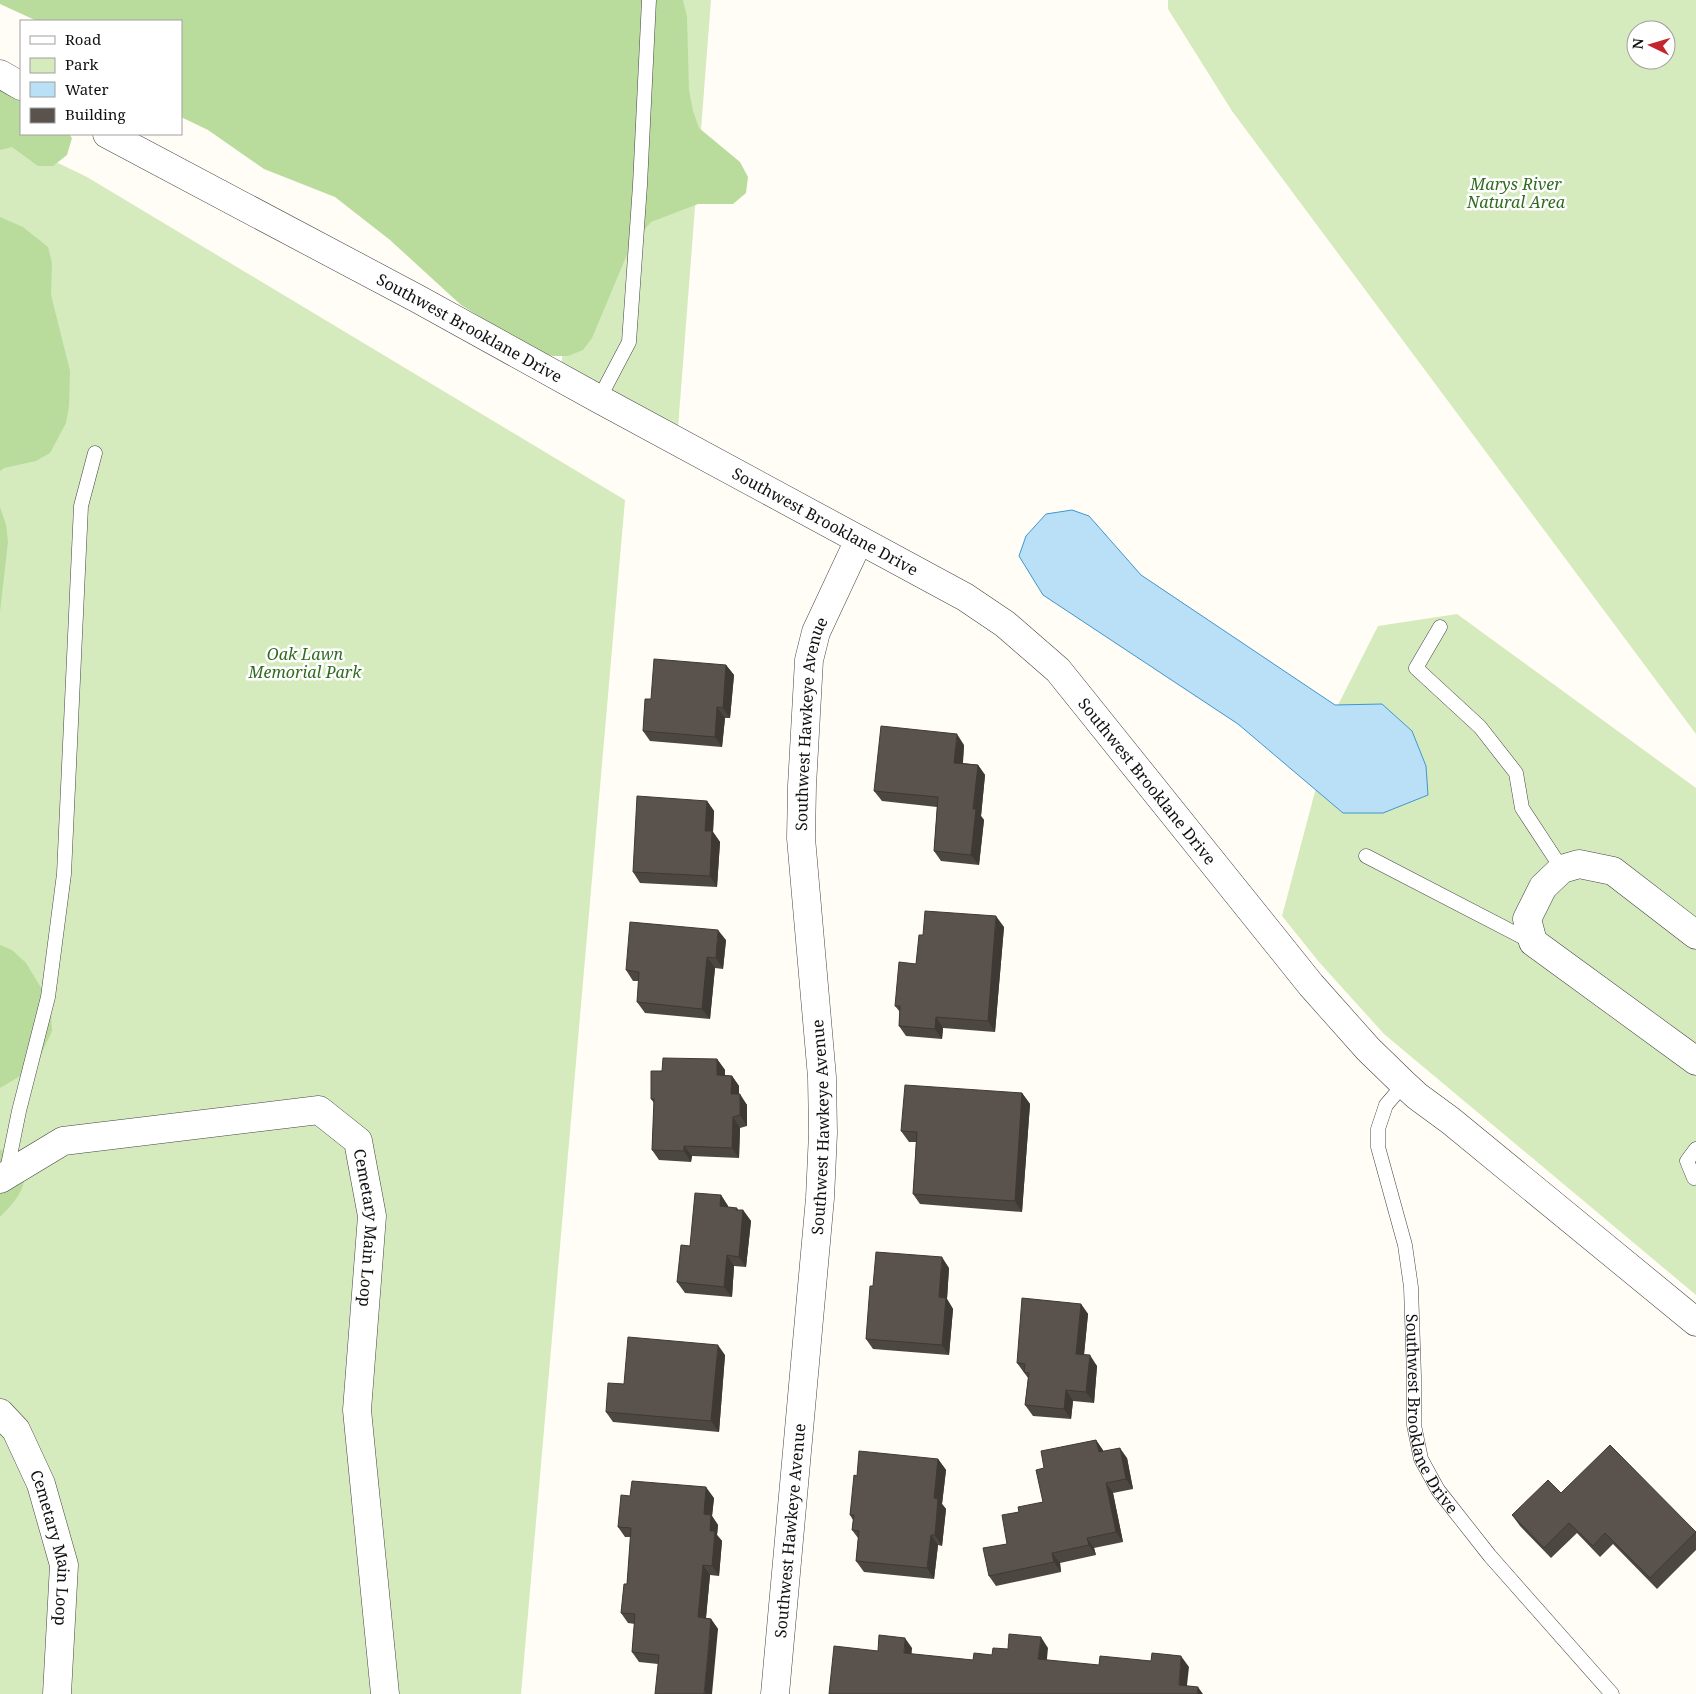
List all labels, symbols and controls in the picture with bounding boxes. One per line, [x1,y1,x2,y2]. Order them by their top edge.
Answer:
legend [20,20,182,135]
north arrow [1626,20,1676,70]
text: Road [65,29,101,49]
text: N [1628,37,1647,50]
text: Park [65,54,99,74]
text: Water [65,79,108,99]
text: Building [65,104,126,124]
park label: Marys River Natural Area [1466,173,1566,213]
street label: Southwest Brooklane Drive [373,268,566,388]
street label: Southwest Brooklane Drive [728,462,922,581]
street label: Southwest Hawkeye Avenue [790,613,833,831]
park label: Oak Lawn Memorial Park [248,643,362,683]
street label: Southwest Brooklane Drive [1073,693,1221,869]
street label: Southwest Hawkeye Avenue [806,1019,834,1236]
street label: Cemetary Main Loop [349,1147,383,1308]
street label: Southwest Brooklane Drive [1401,1313,1463,1518]
street label: Southwest Hawkeye Avenue [769,1422,811,1639]
street label: Cemetary Main Loop [25,1466,75,1626]

